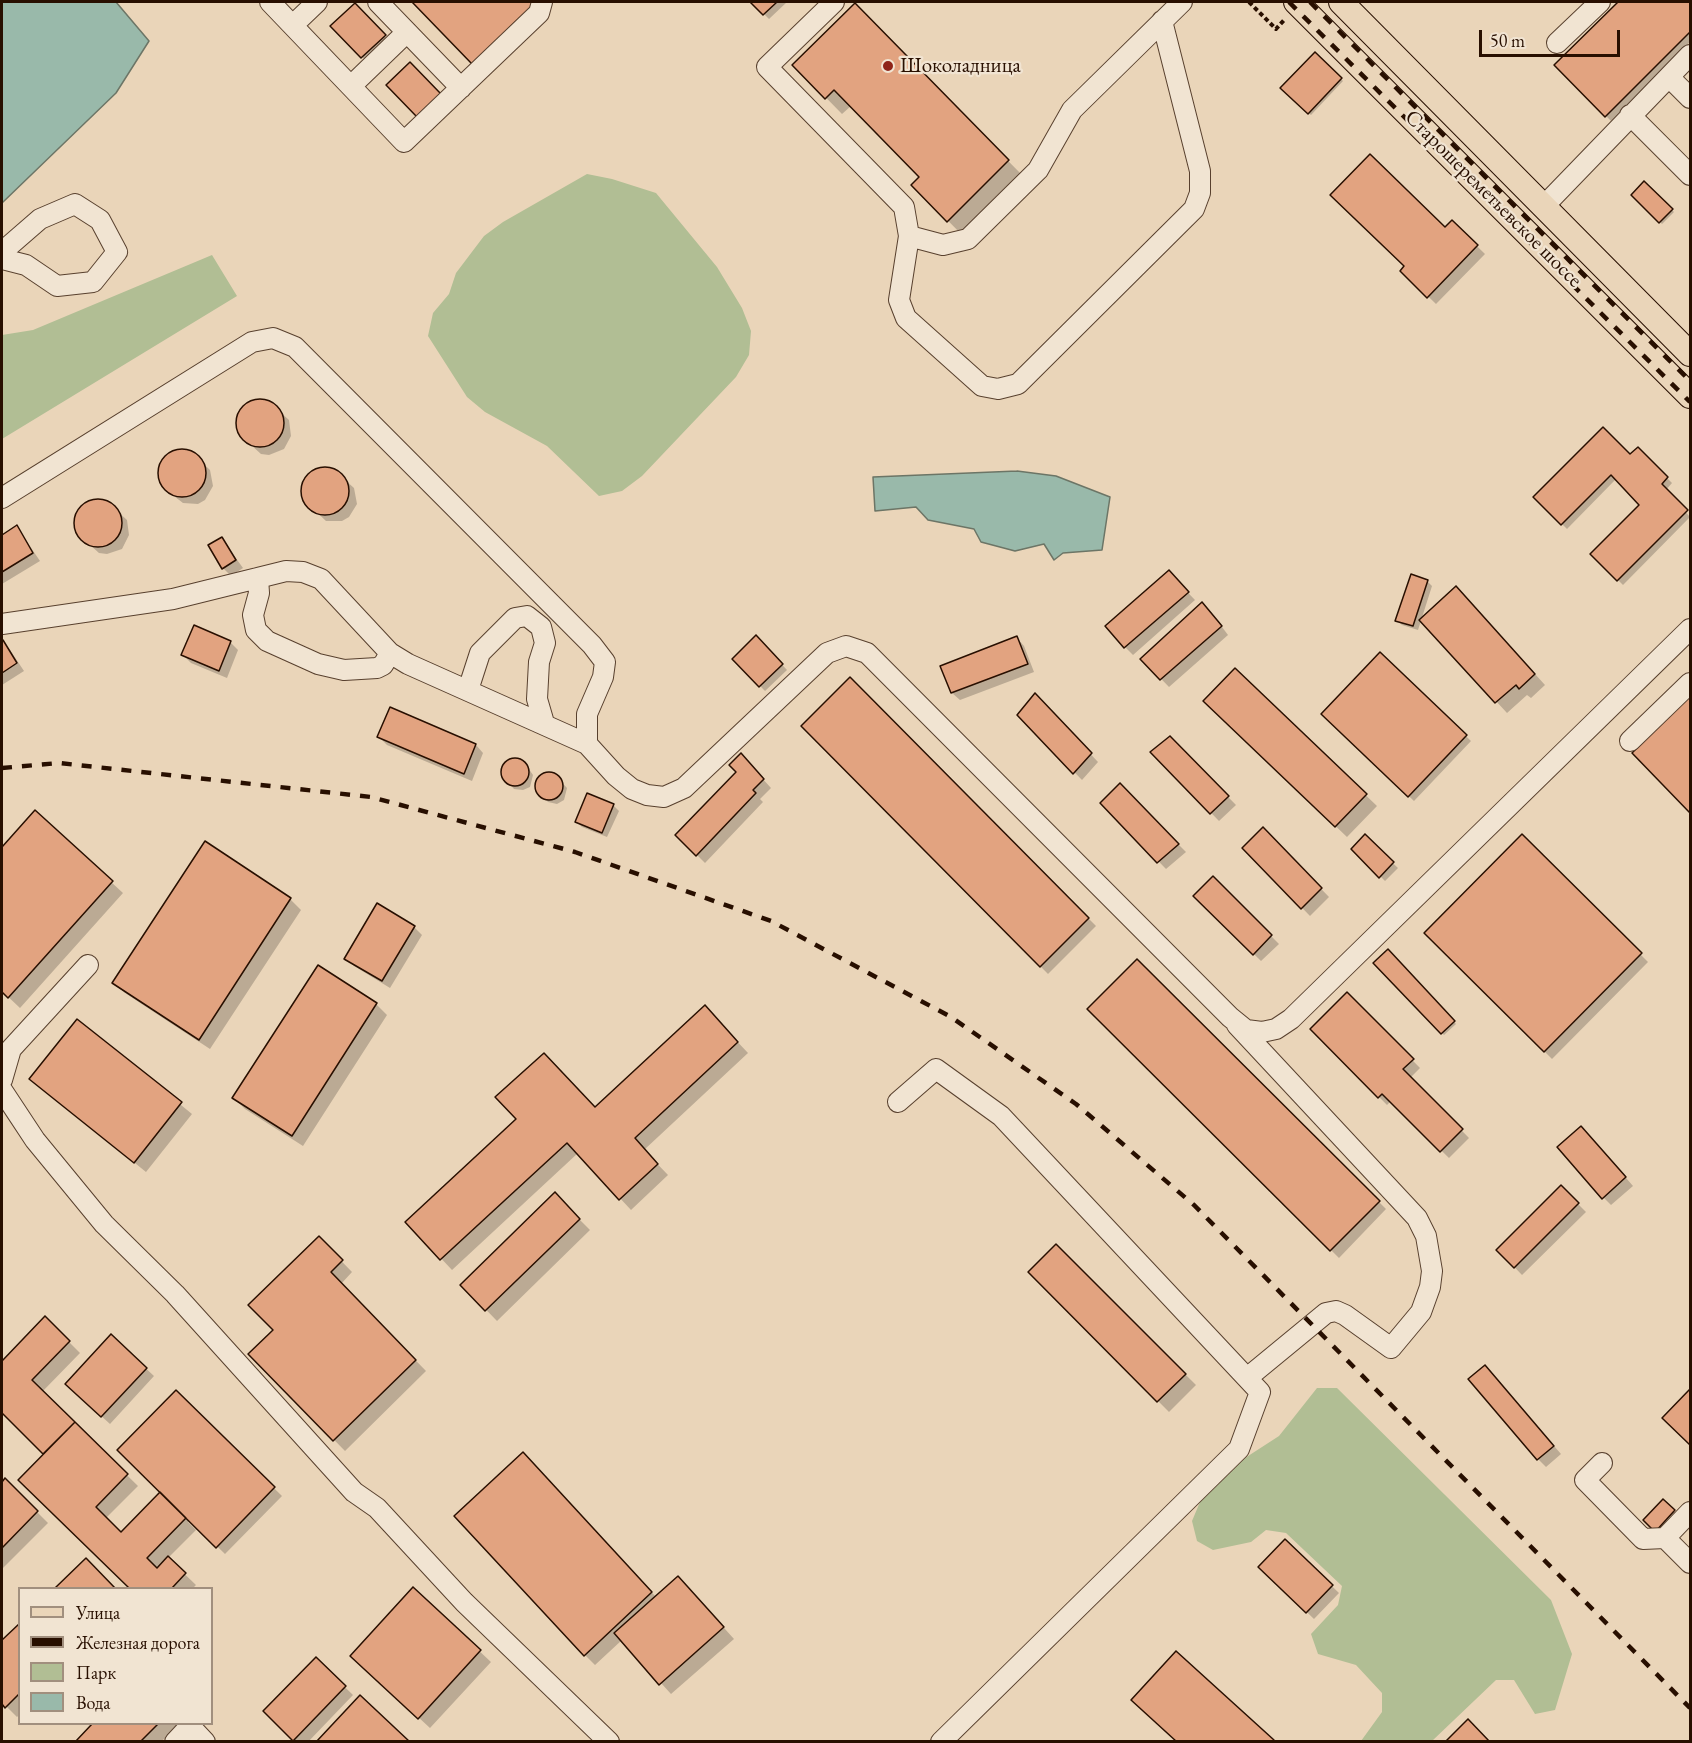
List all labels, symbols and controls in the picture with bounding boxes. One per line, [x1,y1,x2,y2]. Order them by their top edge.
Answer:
scale bar [1482,18,1623,56]
text: 50 m [1490,29,1525,52]
place label: Шоколадница [900,53,1021,79]
marker: Шоколадница [881,59,895,73]
street label: Старошереметьевское шоссе [1399,105,1587,293]
legend [18,1587,213,1725]
text: Улица [76,1601,120,1624]
text: Железная дорога [76,1631,200,1654]
text: Парк [76,1661,116,1684]
text: Вода [76,1691,110,1714]

